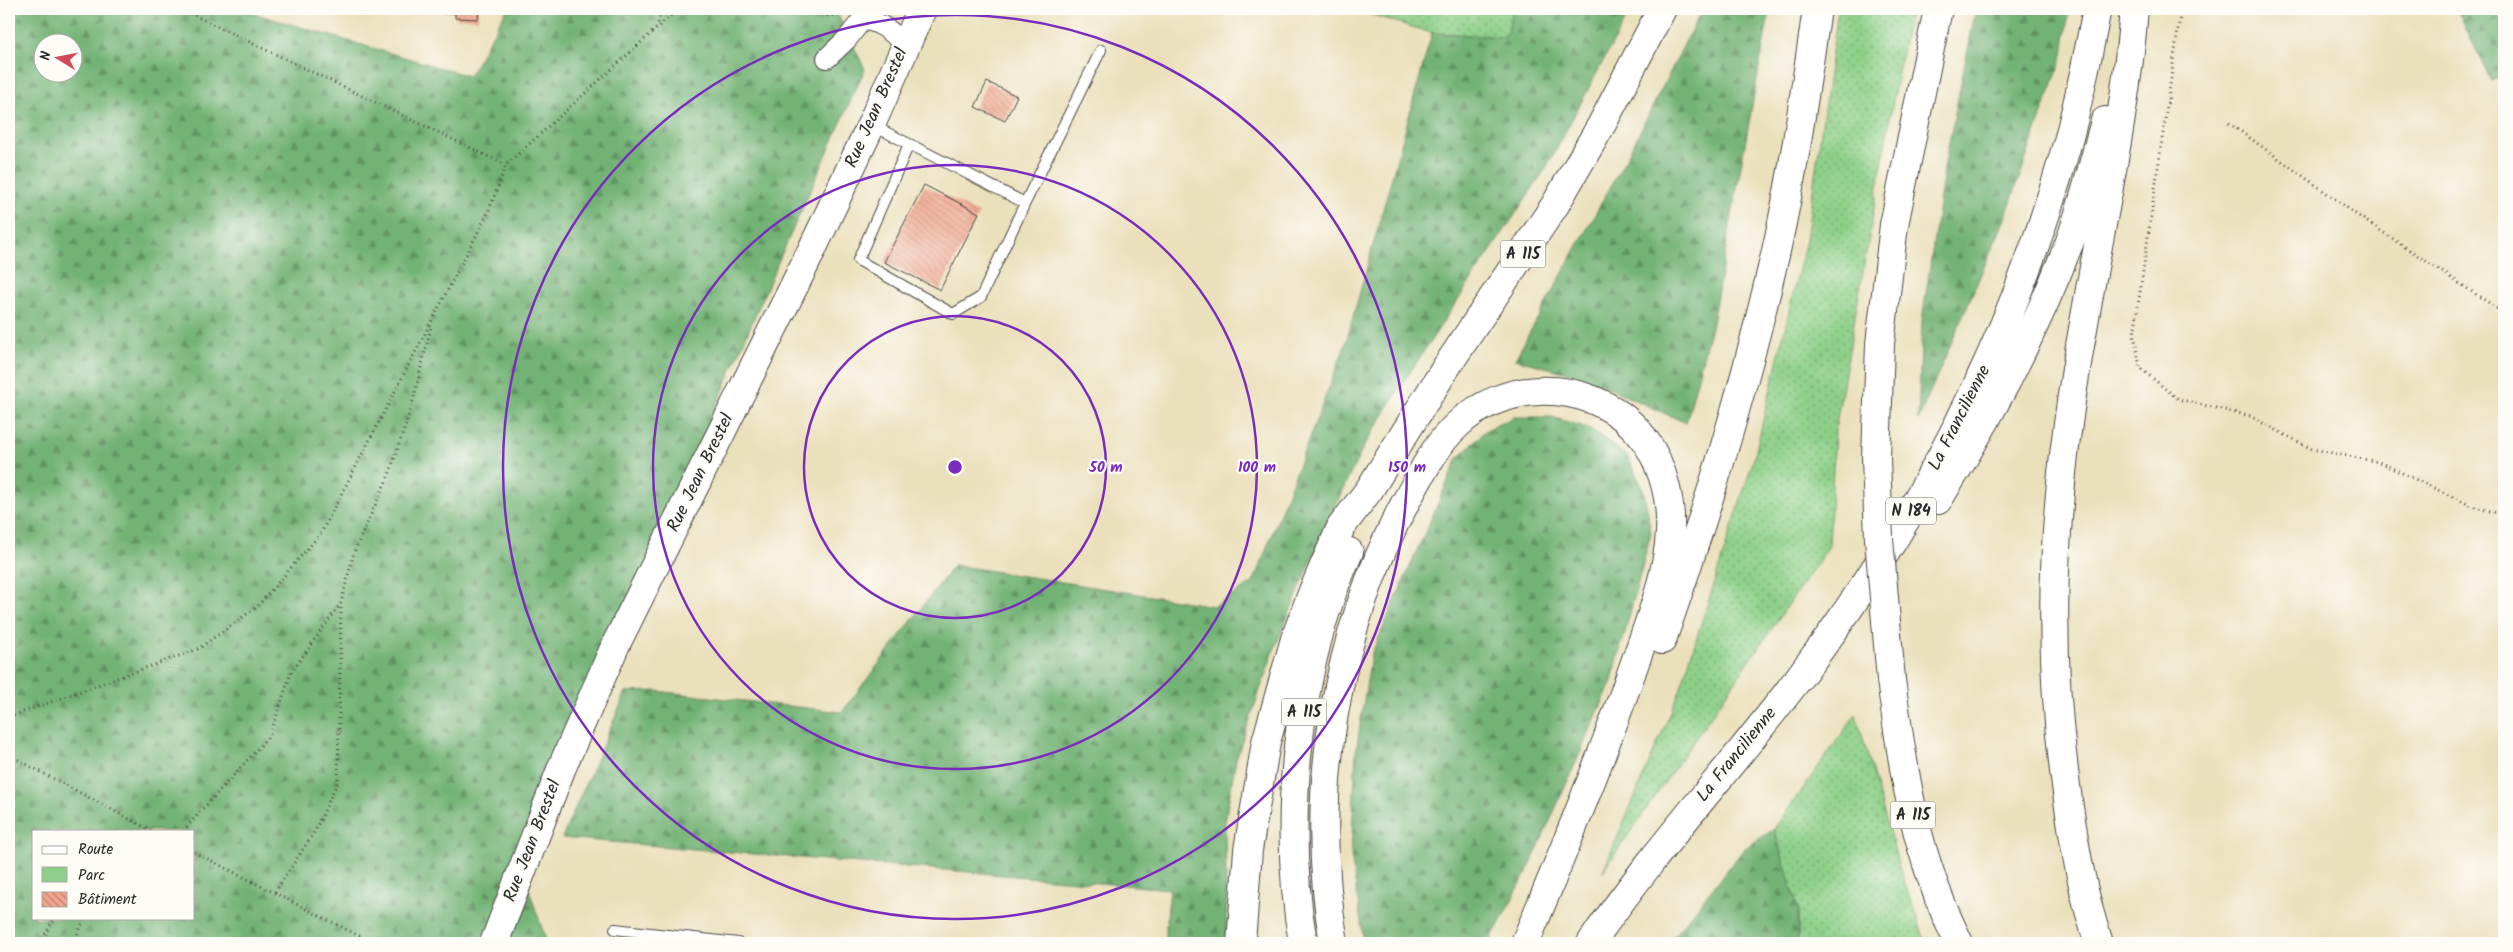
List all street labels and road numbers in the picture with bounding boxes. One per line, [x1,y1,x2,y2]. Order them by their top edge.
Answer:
street label: Rue Jean Brestel [838,43,917,173]
road number: A 115 [1500,240,1546,268]
street label: La Francilienne [1921,360,1999,476]
street label: Rue Jean Brestel [660,408,743,537]
road number: N 184 [1886,498,1936,524]
road number: A 115 [1282,699,1326,726]
street label: La Francilienne [1689,701,1785,809]
street label: Rue Jean Brestel [496,775,570,906]
road number: A 115 [1890,802,1936,828]

